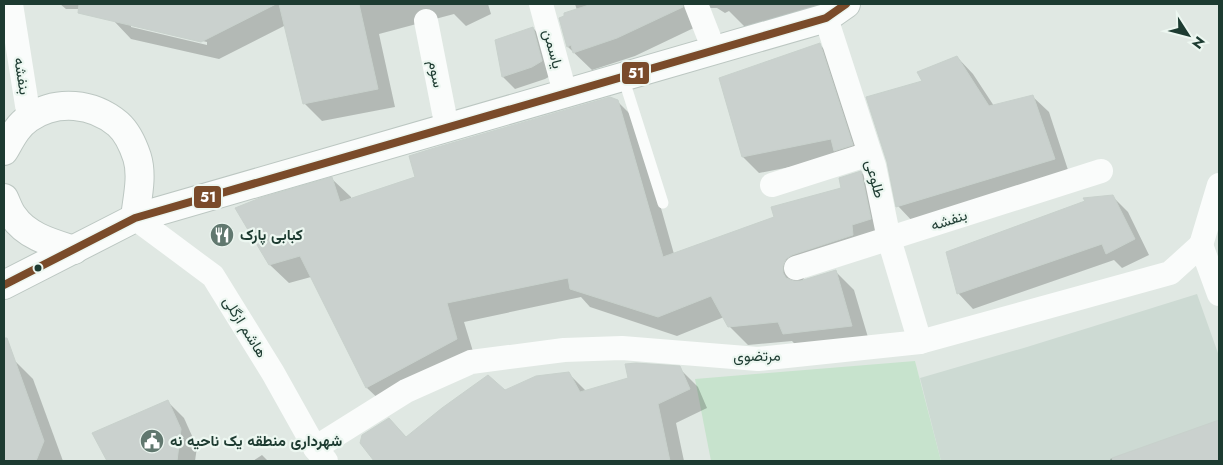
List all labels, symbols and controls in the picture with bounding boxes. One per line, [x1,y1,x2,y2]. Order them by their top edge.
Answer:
north arrow [1163,10,1213,60]
street label: یاسمن [537,27,569,71]
text: N [1187,32,1210,53]
street label: بنفشه [8,56,36,96]
street label: سوم [423,58,449,90]
line badge: 51 [621,61,650,85]
text: 51 [628,63,644,83]
street label: طلوعی [859,157,891,201]
line badge: 51 [193,185,222,209]
text: 51 [200,187,216,207]
street label: بنفشه [928,204,970,236]
restaurant icon: کبابی پارک [209,222,235,248]
place label: کبابی پارک [240,224,303,246]
unlabelled marker [33,263,43,273]
street label: هاشم ازگلی [218,292,272,362]
street label: مرتضوی [733,345,781,367]
public building icon: شهرداری منطقه یک ناحیه نه [139,428,165,454]
place label: شهرداری منطقه یک ناحیه نه [170,430,342,452]

